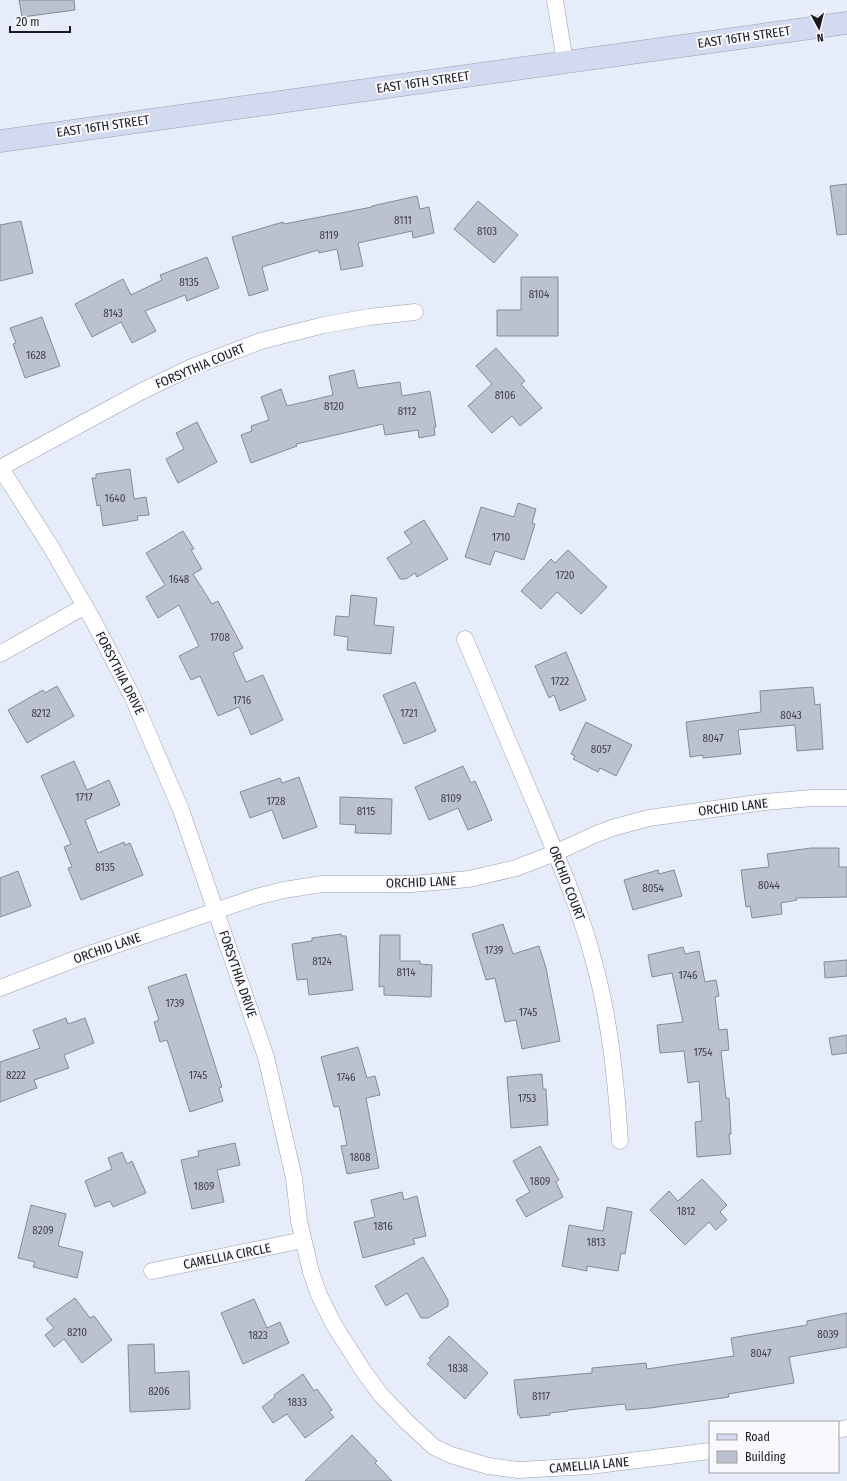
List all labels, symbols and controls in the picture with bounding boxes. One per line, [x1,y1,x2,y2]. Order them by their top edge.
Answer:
scale bar [10,8,70,34]
north arrow [799,8,839,48]
text: 20 m [16,15,40,29]
street label: EAST 16TH STREET [697,23,791,51]
text: N [816,31,824,44]
street label: EAST 16TH STREET [376,68,470,96]
street label: EAST 16TH STREET [56,112,150,140]
house number: 8111 [394,214,412,227]
house number: 8103 [477,225,497,238]
house number: 8119 [320,229,339,242]
house number: 8135 [179,276,199,289]
house number: 8104 [529,288,550,301]
house number: 8143 [103,307,123,320]
street label: FORSYTHIA COURT [153,340,247,392]
house number: 1628 [26,349,46,362]
house number: 8106 [495,389,516,402]
house number: 8120 [324,400,344,413]
house number: 8112 [398,405,416,418]
house number: 1640 [105,492,126,505]
house number: 1710 [492,531,511,544]
house number: 1720 [555,569,575,582]
house number: 1648 [169,573,190,586]
street label: FORSYTHIA DRIVE [93,629,147,717]
house number: 1708 [210,631,230,644]
house number: 1722 [551,675,569,688]
house number: 1716 [233,694,252,707]
house number: 8212 [31,707,51,720]
house number: 1721 [400,707,418,720]
house number: 8043 [780,709,802,722]
house number: 8047 [703,732,724,745]
house number: 8057 [591,743,612,756]
house number: 1717 [75,791,93,804]
house number: 8109 [441,792,461,805]
house number: 1728 [267,795,286,808]
street label: ORCHID LANE [697,795,769,819]
house number: 8115 [357,805,375,818]
street label: ORCHID COURT [546,844,588,922]
house number: 8135 [95,861,115,874]
street label: ORCHID LANE [386,873,456,891]
house number: 8044 [758,879,781,892]
house number: 8054 [642,882,664,895]
street label: FORSYTHIA DRIVE [216,928,260,1020]
street label: ORCHID LANE [71,929,143,967]
house number: 1739 [485,944,503,957]
house number: 8124 [312,955,332,968]
house number: 8114 [397,966,416,979]
house number: 1746 [678,969,698,982]
house number: 1739 [166,997,184,1010]
house number: 1745 [519,1006,537,1019]
house number: 1754 [694,1046,713,1059]
house number: 8222 [6,1069,26,1082]
house number: 1745 [189,1069,207,1082]
house number: 1746 [336,1071,356,1084]
house number: 1753 [518,1092,536,1105]
house number: 1808 [349,1151,371,1164]
house number: 1809 [530,1175,550,1188]
house number: 1809 [194,1180,214,1193]
house number: 1812 [677,1205,695,1218]
house number: 1816 [373,1220,393,1233]
house number: 8209 [32,1224,54,1237]
house number: 1813 [587,1236,605,1249]
street label: CAMELLIA CIRCLE [182,1240,272,1272]
house number: 8210 [67,1326,87,1339]
house number: 8039 [817,1328,839,1341]
house number: 1823 [248,1329,268,1342]
house number: 8047 [751,1347,772,1360]
house number: 1838 [448,1362,469,1375]
house number: 8206 [148,1385,170,1398]
house number: 8117 [532,1390,551,1403]
house number: 1833 [287,1396,307,1409]
legend [709,1421,839,1473]
text: Road [745,1430,770,1444]
text: Building [745,1450,786,1464]
street label: CAMELLIA LANE [548,1454,630,1476]

